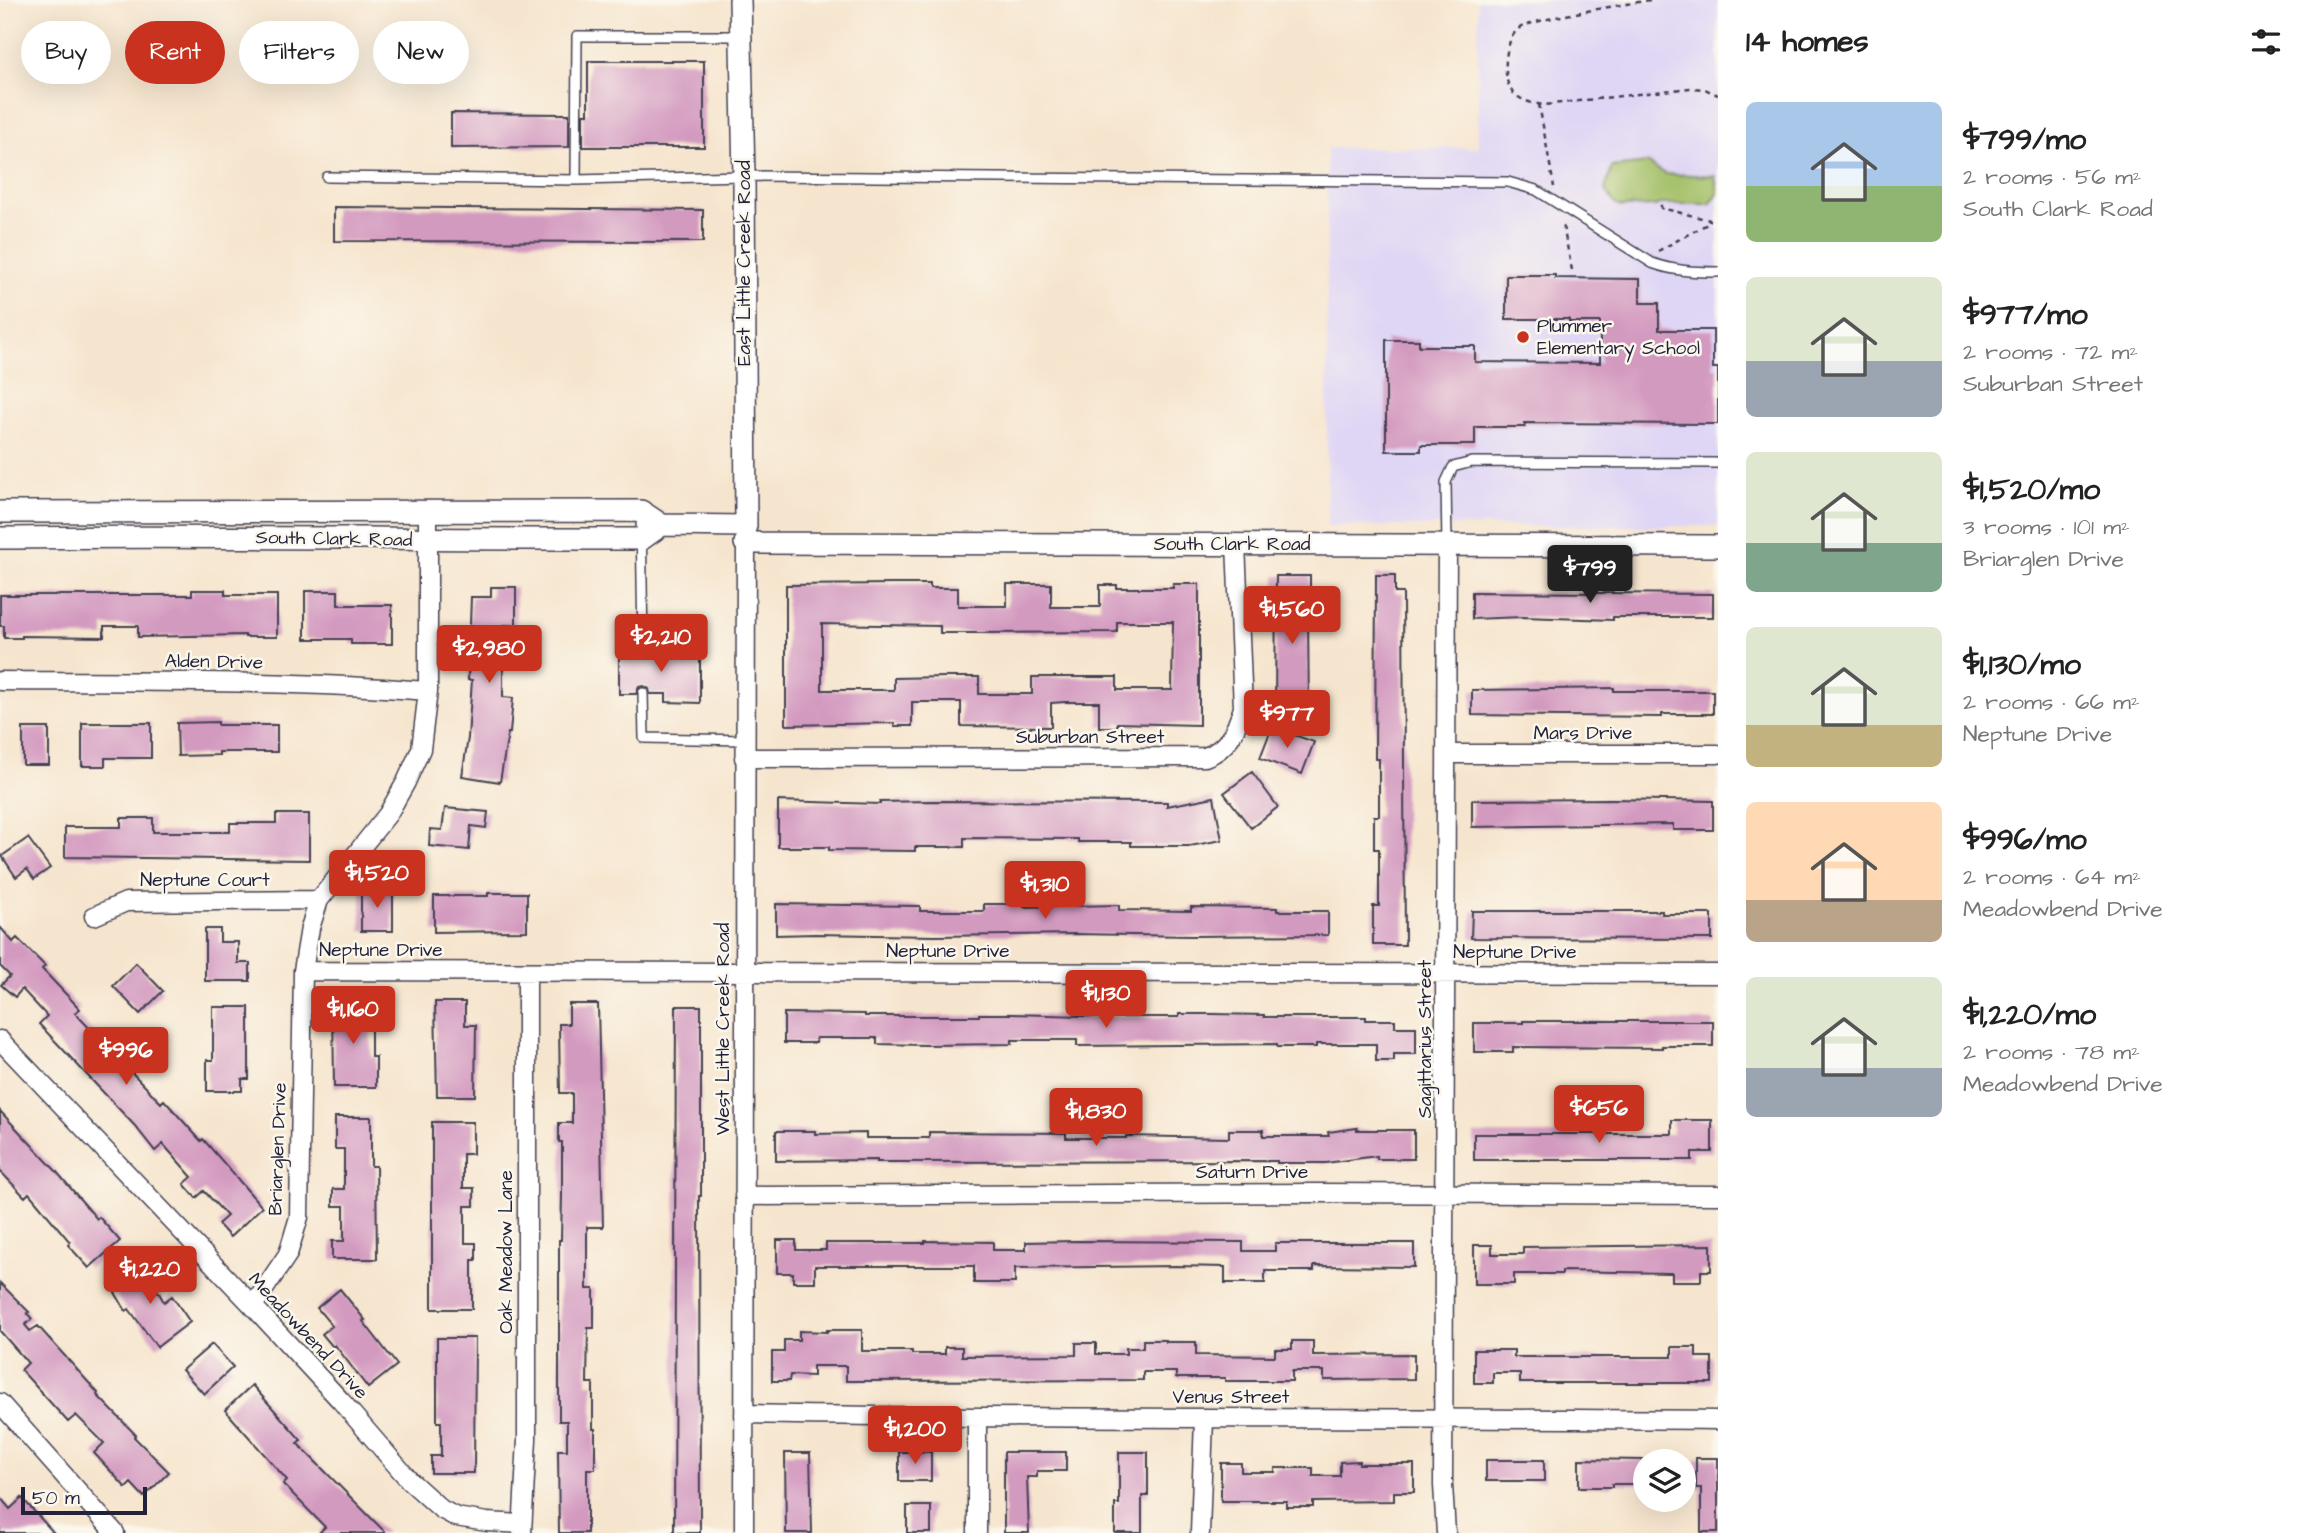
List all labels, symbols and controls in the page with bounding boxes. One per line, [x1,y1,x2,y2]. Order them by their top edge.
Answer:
chip: Buy [21,21,111,84]
chip: Rent [125,21,225,84]
chip: Filters [239,21,359,84]
chip: New [373,21,469,84]
text: 14 homes [1746,21,1869,63]
icon: filters [2247,23,2285,61]
text: $799/mo [1963,119,2086,161]
icon: home [1802,130,1886,214]
street label: East Little Creek Road [731,160,758,366]
text: 2 rooms · 56 m² [1963,161,2141,193]
text: South Clark Road [1963,193,2153,225]
text: $977/mo [1963,294,2088,336]
icon: home [1802,305,1886,389]
place label: Plummer Elementary School [1537,313,1700,363]
marker: Plummer Elementary School [1515,329,1531,345]
text: 2 rooms · 72 m² [1963,336,2138,368]
text: Suburban Street [1963,368,2143,400]
text: $1,520/mo [1963,469,2100,511]
icon: home [1802,480,1886,564]
text: 3 rooms · 101 m² [1963,511,2130,543]
street label: South Clark Road [255,524,413,554]
street label: South Clark Road [1154,531,1311,558]
text: Briarglen Drive [1963,543,2124,575]
pin: $799 [1549,546,1631,605]
text: $799 [1563,552,1617,584]
pin: $1,560 [1235,586,1349,646]
text: $1,560 [1259,593,1325,625]
pin: $2,210 [604,614,718,674]
text: $2,210 [631,621,691,653]
pin: $2,980 [432,626,546,685]
text: $2,980 [453,632,525,664]
text: $1,130/mo [1963,644,2081,686]
street label: Alden Drive [165,648,263,676]
icon: home [1802,655,1886,739]
text: 2 rooms · 66 m² [1963,686,2140,718]
pin: $977 [1246,690,1328,750]
text: $977 [1260,697,1314,729]
text: Neptune Drive [1963,718,2112,750]
street label: Mars Drive [1534,720,1632,747]
street label: Suburban Street [1016,724,1165,751]
text: $996/mo [1963,819,2087,861]
icon: home [1802,830,1886,914]
pin: $1,520 [320,850,434,910]
text: $1,520 [345,857,409,889]
text: 2 rooms · 64 m² [1963,861,2141,893]
pin: $1,310 [988,862,1102,921]
street label: Neptune Court [140,867,270,894]
text: $1,310 [1021,868,1070,900]
text: Meadowbend Drive [1963,893,2163,925]
street label: West Little Creek Road [710,922,737,1135]
street label: Neptune Drive [319,937,443,964]
street label: Neptune Drive [886,938,1010,965]
street label: Neptune Drive [1453,939,1577,966]
street label: Sagittarius Street [1412,960,1440,1118]
pin: $1,130 [1049,970,1163,1030]
text: $1,130 [1082,977,1131,1009]
pin: $1,160 [296,986,410,1046]
text: $1,160 [327,993,379,1025]
text: $1,220/mo [1963,994,2096,1036]
icon: home [1802,1005,1886,1089]
pin: $996 [85,1028,167,1087]
text: $996 [99,1034,153,1066]
text: 2 rooms · 78 m² [1963,1036,2140,1068]
text: Meadowbend Drive [1963,1068,2163,1100]
street label: Briarglen Drive [262,1082,295,1216]
pin: $656 [1558,1086,1640,1145]
pin: $1,830 [1039,1088,1153,1148]
text: $656 [1570,1092,1628,1124]
text: $1,830 [1066,1095,1126,1127]
street label: Saturn Drive [1196,1159,1308,1186]
street label: Oak Meadow Lane [493,1170,520,1334]
pin: $1,220 [93,1246,207,1306]
text: $1,220 [120,1253,180,1285]
street label: Meadowbend Drive [242,1266,374,1406]
street label: Venus Street [1172,1384,1290,1411]
pin: $1,200 [858,1406,972,1466]
text: $1,200 [884,1413,946,1445]
map controls [1633,1449,1696,1512]
button: layers [1633,1449,1696,1512]
scale bar [21,1484,147,1516]
text: 50 m [32,1485,80,1512]

